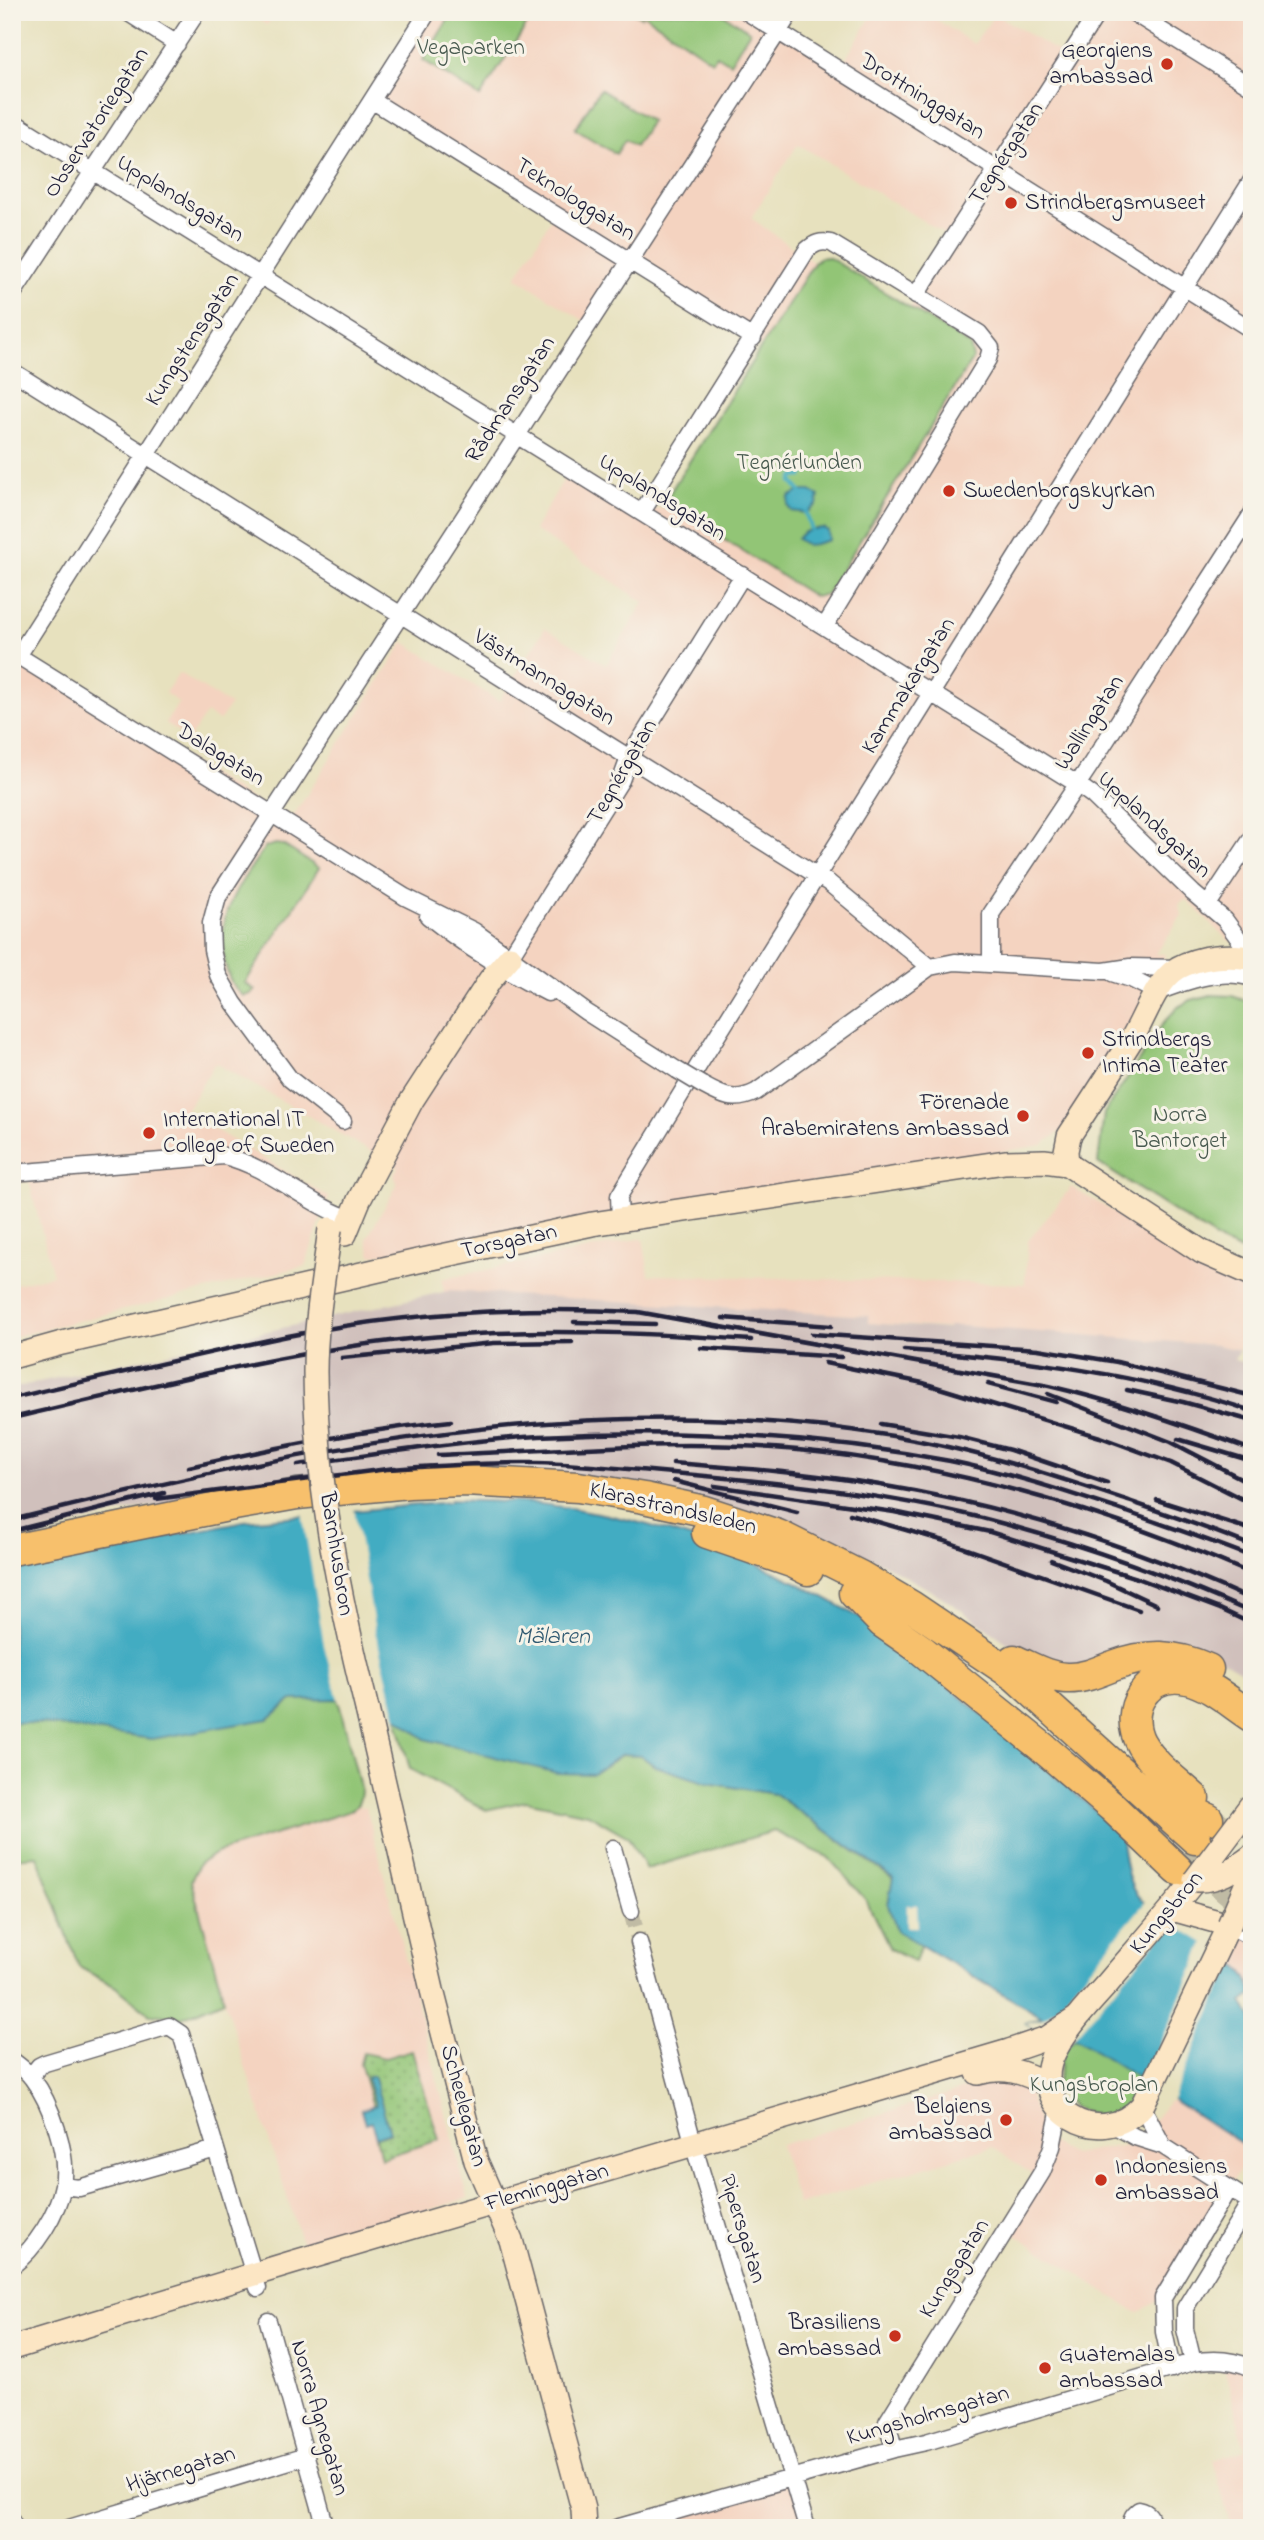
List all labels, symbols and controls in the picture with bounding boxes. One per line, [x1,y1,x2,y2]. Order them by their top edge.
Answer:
park label: Vegaparken [416,32,525,66]
place label: Georgiens ambassad [1049,35,1153,94]
street label: Observatoriegatan [36,41,159,205]
street label: Drottninggatan [851,45,991,150]
marker: Georgiens ambassad [1159,56,1175,72]
street label: Tegnérgatan [961,96,1054,213]
street label: Upplandsgatan [109,146,250,252]
street label: Teknologgatan [508,150,642,251]
place label: Strindbergsmuseet [1025,187,1206,221]
marker: Strindbergsmuseet [1003,195,1019,211]
street label: Kungstensgatan [138,267,249,414]
street label: Rådmansgatan [458,330,565,471]
street label: Upplandsgatan [591,445,732,551]
park label: Tegnérlunden [736,447,862,481]
place label: Swedenborgskyrkan [963,475,1155,510]
marker: Swedenborgskyrkan [941,483,957,499]
street label: Kammakargatan [854,611,965,761]
street label: Västmannagatan [465,621,621,736]
street label: Wallingatan [1047,669,1134,778]
street label: Tegnérgatan [579,713,667,831]
street label: Dalagatan [168,714,271,796]
street label: Upplandsgatan [1089,763,1218,887]
place label: Strindbergs Intima Teater [1102,1024,1229,1083]
marker: Strindbergs Intima Teater [1080,1045,1096,1061]
place label: Förenade Arabemiratens ambassad [761,1087,1010,1146]
park label: Norra Bantorget [1132,1099,1227,1159]
place label: International IT College of Sweden [163,1104,334,1164]
marker: Förenade Arabemiratens ambassad [1015,1108,1031,1124]
marker: International IT College of Sweden [141,1125,157,1141]
street label: Torsgatan [458,1216,560,1269]
street label: Klarastrandsleden [586,1474,760,1544]
street label: Barnhusbron [310,1489,362,1618]
water label: Mälaren [516,1620,591,1655]
street label: Kungsbron [1122,1864,1213,1963]
street label: Scheelegatan [430,2041,495,2171]
park label: Kungsbroplan [1030,2069,1158,2103]
place label: Belgiens ambassad [888,2091,992,2150]
marker: Belgiens ambassad [998,2112,1014,2128]
place label: Indonesiens ambassad [1115,2151,1227,2210]
street label: Fleminggatan [480,2155,613,2223]
street label: Pipersgatan [709,2171,774,2288]
marker: Indonesiens ambassad [1093,2172,1109,2188]
street label: Kungsgatan [911,2213,999,2326]
place label: Brasiliens ambassad [777,2307,881,2366]
marker: Brasiliens ambassad [887,2328,903,2344]
street label: Norra Agnegatan [280,2336,357,2500]
place label: Guatemalas ambassad [1059,2339,1175,2398]
marker: Guatemalas ambassad [1037,2360,1053,2376]
street label: Kungsholmsgatan [843,2377,1013,2456]
street label: Hjärnegatan [122,2438,240,2503]

